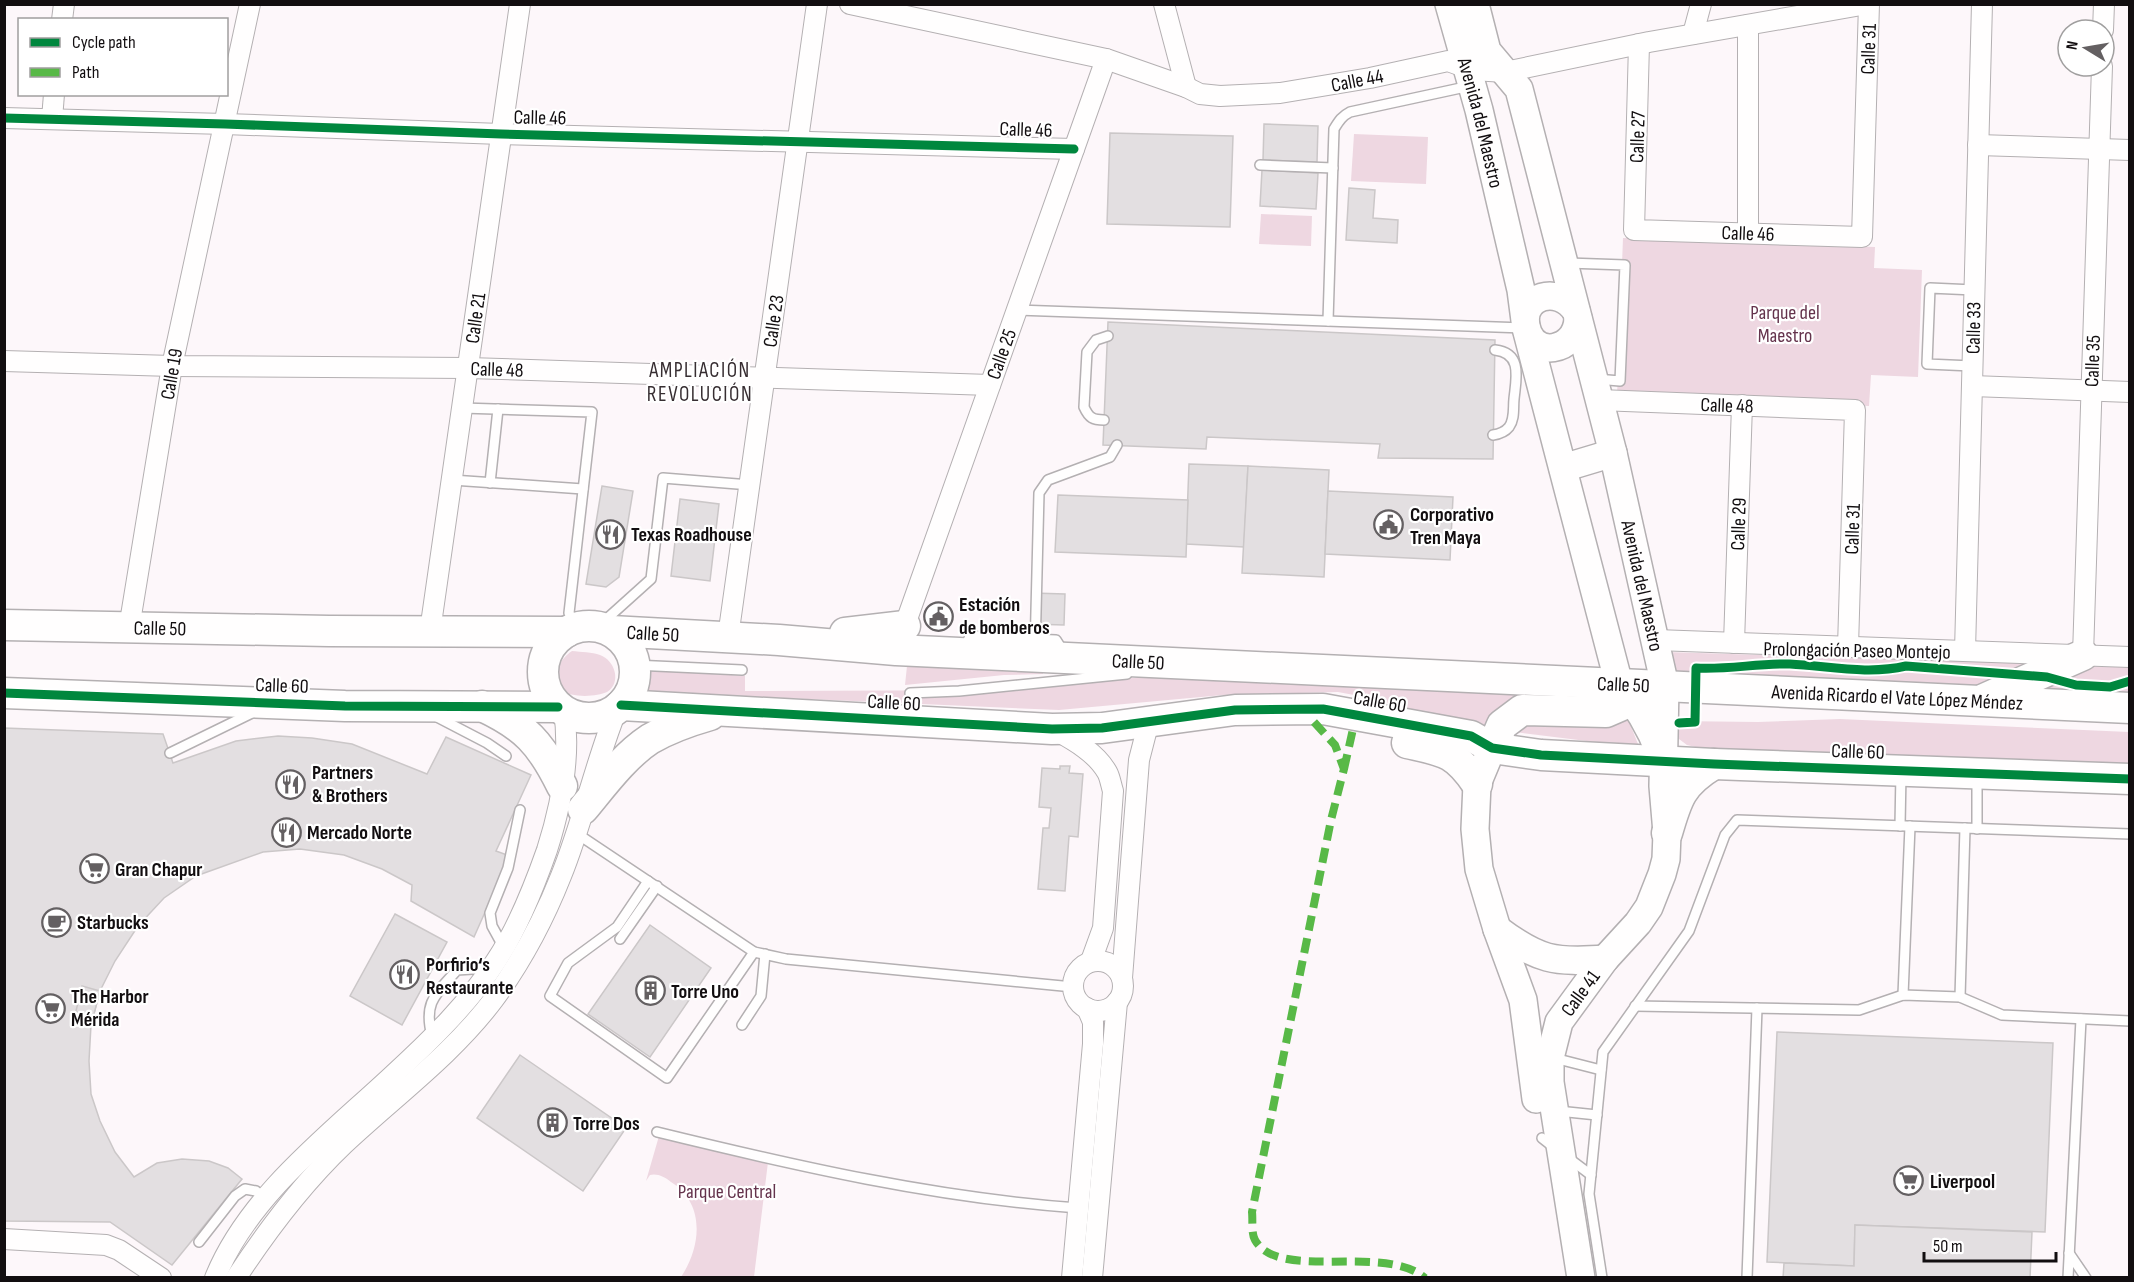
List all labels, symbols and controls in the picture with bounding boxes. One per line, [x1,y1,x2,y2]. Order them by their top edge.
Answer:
legend [18,18,228,96]
north arrow [2056,18,2116,78]
street label: Calle 31 [1856,23,1882,75]
text: Cycle path [72,32,136,53]
text: N [2063,39,2083,51]
street label: Avenida del Maestro [1452,54,1508,190]
text: Path [72,62,100,83]
street label: Calle 44 [1329,64,1385,98]
street label: Calle 46 [513,106,567,130]
street label: Calle 27 [1625,111,1651,163]
street label: Calle 46 [999,117,1053,143]
street label: Calle 46 [1721,221,1775,247]
street label: Calle 21 [461,291,491,345]
street label: Calle 23 [758,294,790,349]
park label: Parque del Maestro [1750,301,1820,348]
street label: Calle 33 [1962,302,1986,354]
street label: Calle 25 [982,326,1022,383]
street label: Calle 35 [2080,335,2106,388]
street label: Calle 19 [156,347,188,402]
street label: Calle 48 [470,357,524,383]
district label: AMPLIACIÓN REVOLUCIÓN [647,358,753,407]
street label: Calle 48 [1700,393,1754,419]
street label: Calle 29 [1726,497,1752,551]
place label: Corporativo Tren Maya [1410,503,1494,550]
street label: Calle 31 [1840,503,1866,555]
public building icon: Corporativo Tren Maya [1373,509,1405,541]
street label: Avenida del Maestro [1615,517,1668,654]
restaurant icon: Texas Roadhouse [594,518,626,550]
place label: Texas Roadhouse [631,523,752,547]
place label: Estación de bomberos [959,593,1050,640]
public building icon: Estación de bomberos [922,600,954,632]
street label: Calle 50 [133,616,187,641]
street label: Calle 50 [626,621,680,648]
street label: Prolongación Paseo Montejo [1763,637,1951,665]
street label: Calle 50 [1111,649,1165,676]
street label: Calle 50 [1597,672,1650,698]
street label: Calle 60 [255,673,309,699]
street label: Avenida Ricardo el Vate López Méndez [1770,680,2023,716]
street label: Calle 60 [1351,686,1408,718]
street label: Calle 60 [867,690,921,716]
street label: Calle 60 [1831,739,1885,765]
place label: Partners & Brothers [312,761,388,808]
restaurant icon: Partners & Brothers [275,768,307,800]
restaurant icon: Mercado Norte [270,816,302,848]
place label: Mercado Norte [307,821,412,845]
supermarket icon: Gran Chapur [78,853,110,885]
place label: Gran Chapur [115,858,203,882]
cafe icon: Starbucks [40,906,72,938]
place label: Starbucks [77,911,149,935]
place label: Porfirio‘s Restaurante [426,953,513,1000]
restaurant icon: Porfirio‘s Restaurante [389,959,421,991]
street label: Calle 41 [1556,966,1606,1021]
building icon: Torre Uno [634,975,666,1007]
place label: Torre Uno [671,980,739,1004]
place label: The Harbor Mérida [71,985,149,1032]
supermarket icon: The Harbor Mérida [34,992,66,1024]
building icon: Torre Dos [536,1107,568,1139]
place label: Torre Dos [573,1112,640,1136]
supermarket icon: Liverpool [1893,1165,1925,1197]
place label: Liverpool [1930,1170,1995,1194]
park label: Parque Central [678,1180,776,1204]
scale bar [1924,1225,2056,1263]
text: 50 m [1933,1236,1963,1257]

